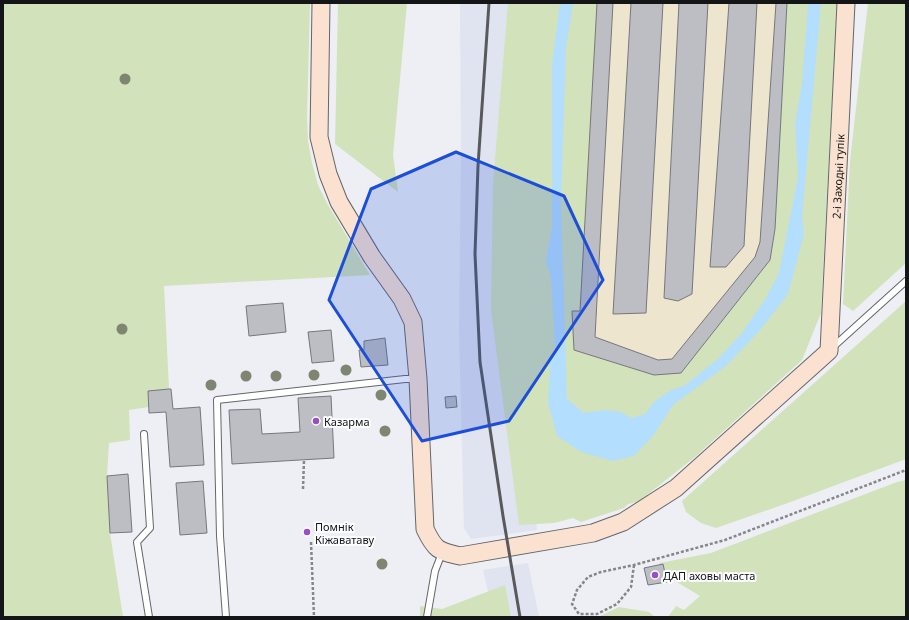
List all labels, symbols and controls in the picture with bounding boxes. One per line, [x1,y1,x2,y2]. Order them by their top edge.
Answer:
street label: 2-і Заходні тупік [828,133,847,219]
place label: Казарма [324,414,370,429]
marker: Казарма [311,416,321,426]
place label: Помнік Кіжаватаву [315,519,374,547]
marker: Помнік Кіжаватаву [302,527,312,537]
place label: ДАП аховы маста [663,568,755,583]
marker: ДАП аховы маста [650,570,660,580]

